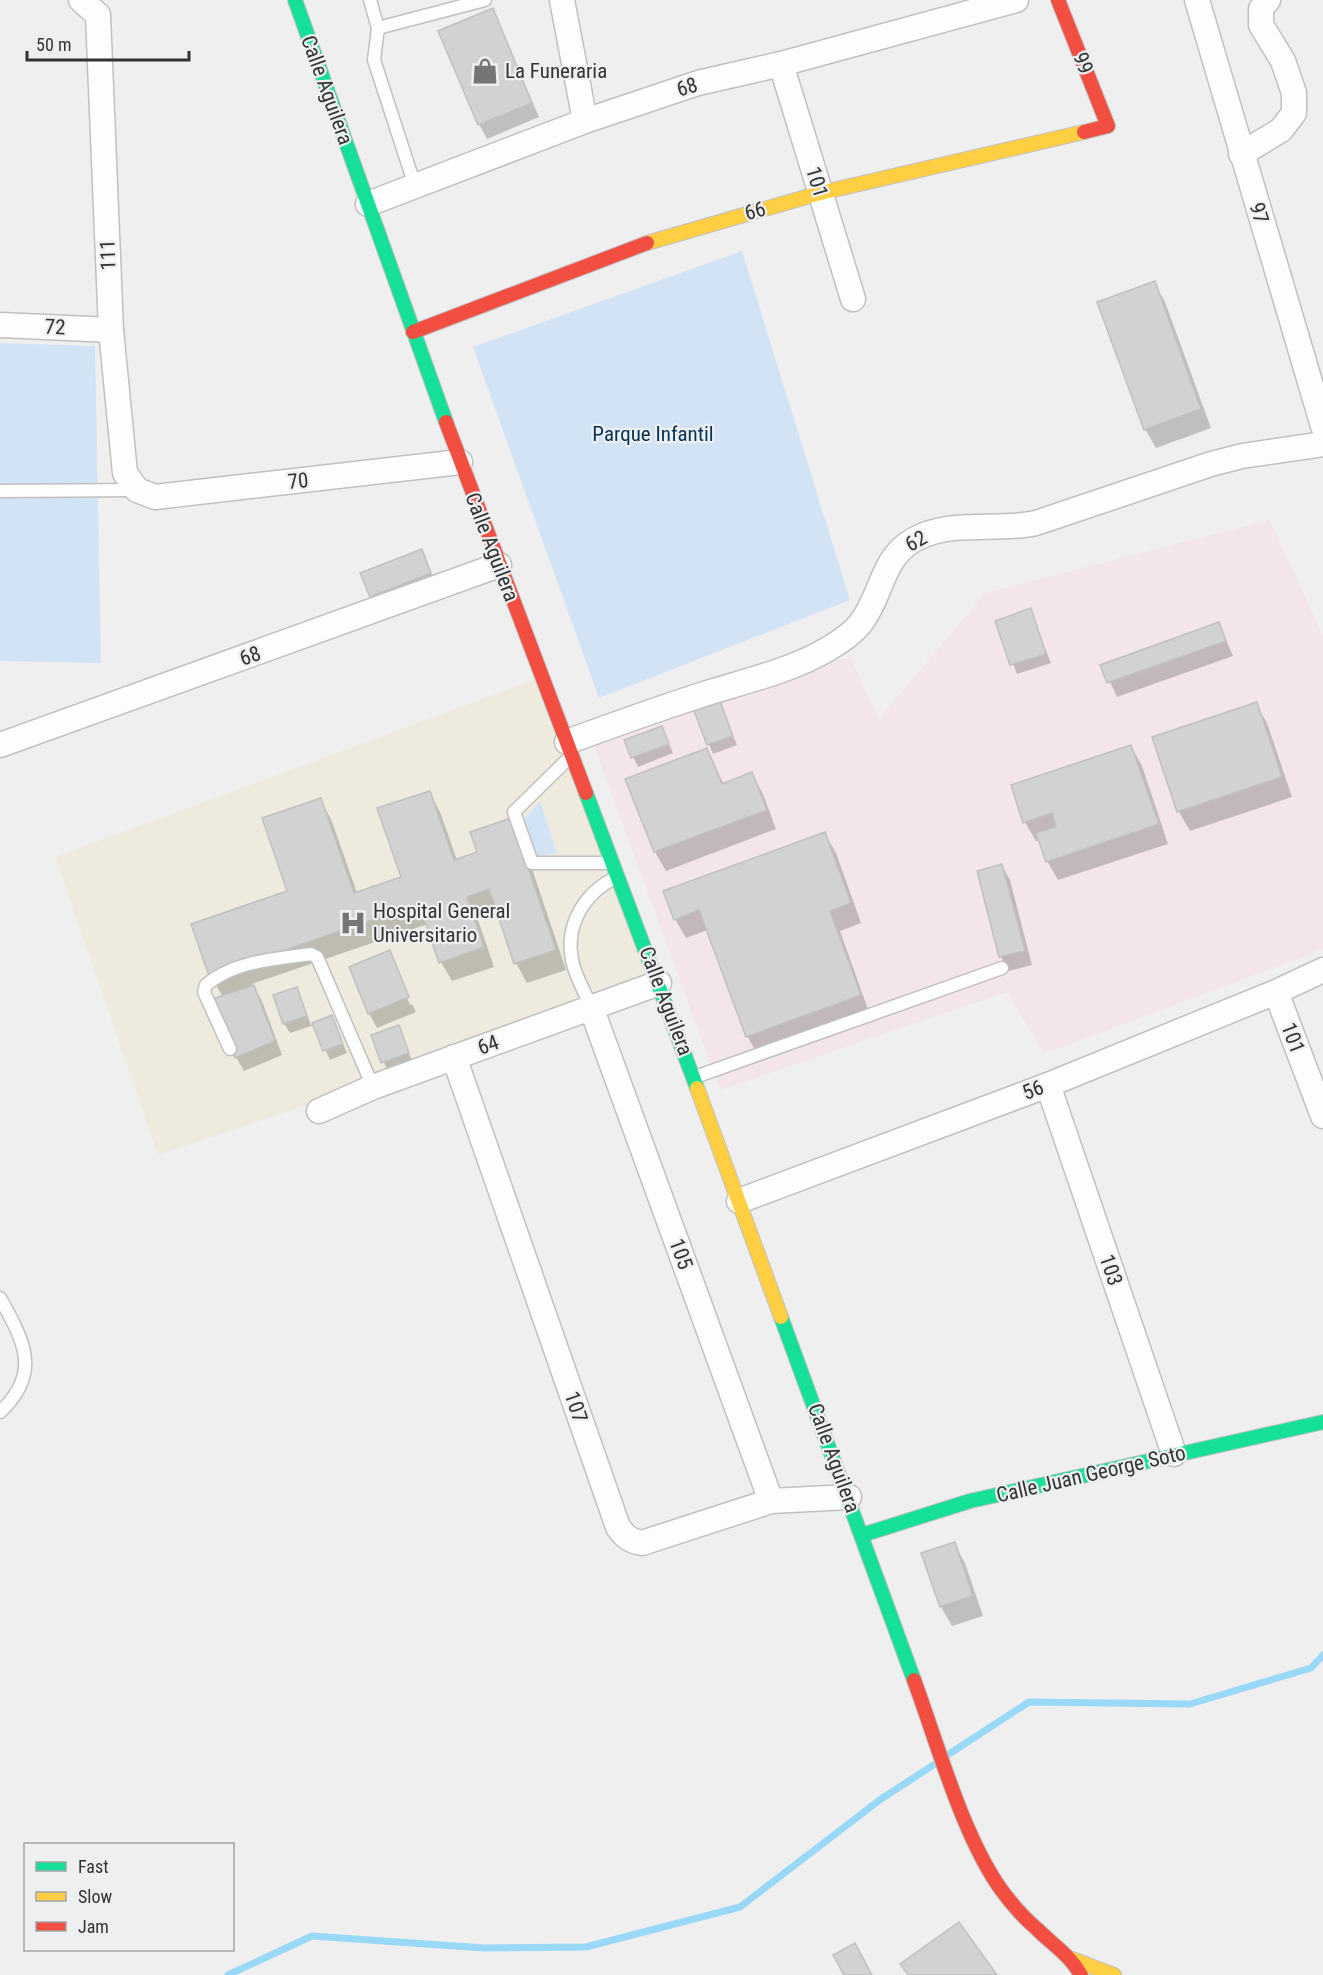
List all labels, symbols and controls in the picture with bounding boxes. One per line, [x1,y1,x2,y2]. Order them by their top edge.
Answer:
scale bar [27,24,189,62]
street label: Calle Aguilera [296,32,358,148]
text: 50 m [36,34,71,55]
street label: 99 [1068,49,1098,77]
shop icon: La Funeraria [470,56,500,86]
place label: La Funeraria [505,59,607,83]
street label: 68 [674,72,700,102]
street label: 101 [801,164,833,200]
street label: 66 [742,197,768,225]
street label: 97 [1244,200,1274,226]
street label: 111 [95,239,121,271]
street label: 72 [44,314,66,340]
park label: Parque Infantil [592,422,714,446]
street label: 70 [286,468,310,494]
street label: Calle Aguilera [460,489,524,605]
street label: 62 [901,525,931,557]
street label: 68 [236,641,264,671]
place label: Hospital General Universitario [373,899,510,947]
hospital icon: Hospital General Universitario [338,908,368,938]
street label: Calle Aguilera [634,943,698,1059]
street label: 101 [1276,1019,1310,1057]
street label: 64 [474,1030,502,1060]
street label: 56 [1019,1075,1047,1105]
street label: 105 [664,1235,698,1273]
street label: 103 [1095,1251,1127,1289]
street label: 107 [560,1388,592,1426]
street label: Calle Aguilera [803,1400,865,1516]
street label: Calle Juan George Soto [994,1441,1188,1507]
legend [24,1843,234,1951]
text: Fast [78,1856,109,1877]
text: Slow [78,1886,113,1907]
text: Jam [78,1916,109,1937]

